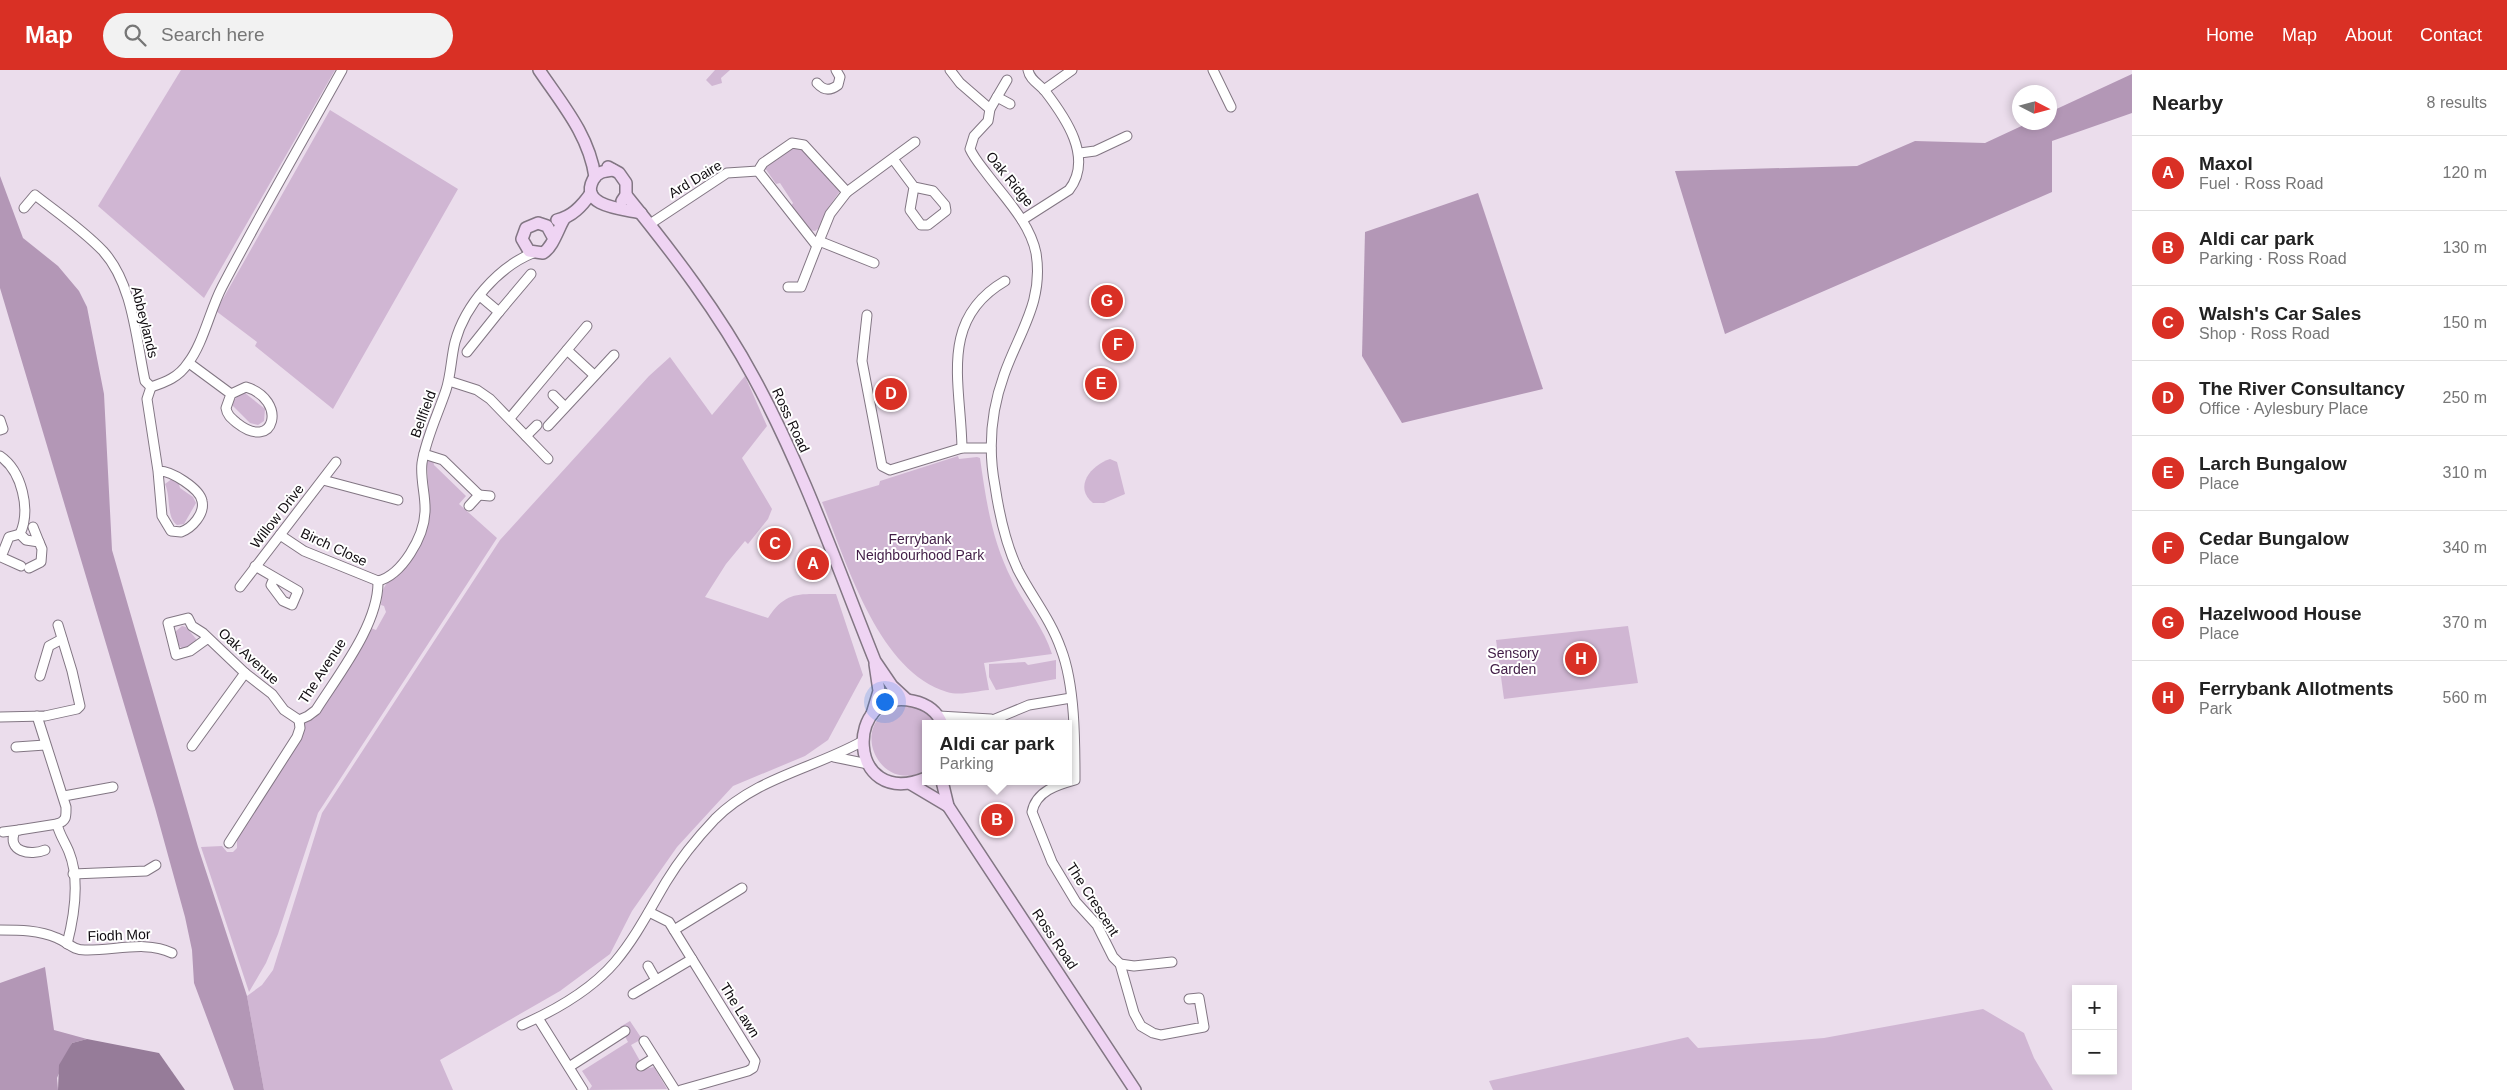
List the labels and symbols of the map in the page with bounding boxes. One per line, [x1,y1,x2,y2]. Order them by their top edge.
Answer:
north arrow [2012,85,2057,130]
street label: Oak Ridge [983,148,1037,210]
street label: Ard Daire [666,157,725,201]
pin: G [1091,282,1123,320]
street label: Abbeylands [128,285,162,359]
pin: F [1102,326,1134,364]
pin: E [1085,365,1117,403]
pin: D [875,375,907,413]
street label: Ross Road [769,385,813,455]
street label: Bellfield [407,388,439,440]
street label: Willow Drive [247,481,307,551]
street label: Birch Close [298,525,370,569]
pin: C [759,525,791,563]
park label: Ferrybank Neighbourhood Park [856,531,985,563]
pin: A [797,545,829,583]
street label: Oak Avenue [215,625,283,688]
street label: The Avenue [295,635,349,707]
pin: H [1565,640,1597,678]
park label: Sensory Garden [1487,645,1539,677]
your location [872,689,898,715]
pin: B [981,801,1013,839]
street label: The Crescent [1063,859,1123,939]
street label: Ross Road [1029,906,1081,972]
street label: Fiodh Mor [87,926,151,944]
street label: The Lawn [717,980,763,1040]

